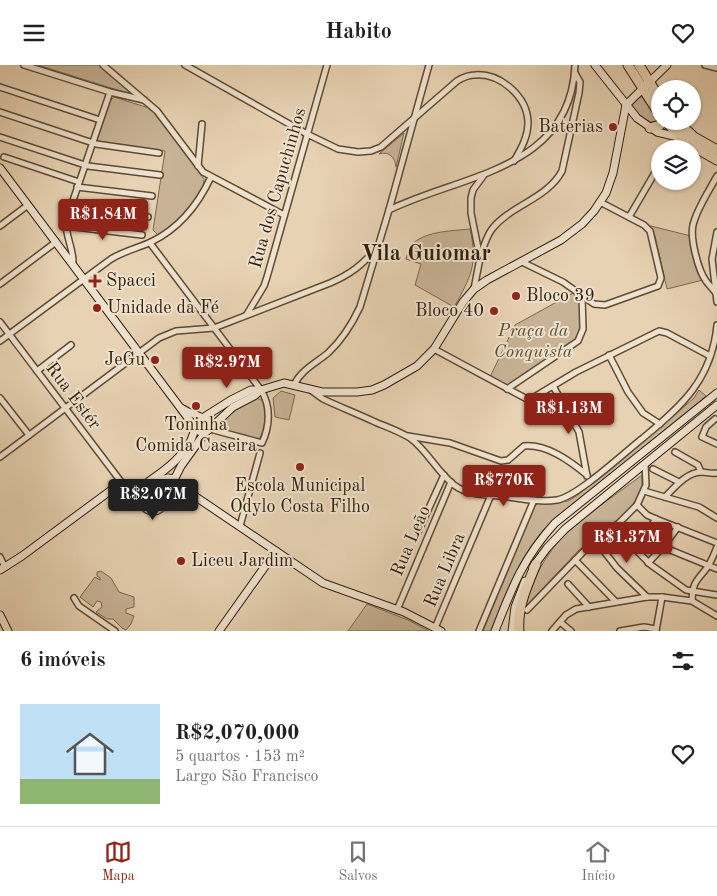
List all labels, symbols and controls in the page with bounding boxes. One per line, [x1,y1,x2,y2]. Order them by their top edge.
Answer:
icon: menu [20,19,48,47]
icon: heart [669,19,697,47]
text: Habito [325,21,392,43]
map controls [651,80,701,190]
button: locate [651,80,701,130]
street label: Rua dos Capuchinhos [246,105,310,270]
place label: Baterias [538,118,603,136]
marker: Baterias [607,121,619,133]
button: layers [651,140,701,190]
pin: R$1.84M [57,199,149,241]
text: R$1.84M [69,207,137,223]
district label: Vila Guiomar [361,243,491,265]
place label: Spacci [106,272,156,290]
marker: Spacci [88,274,102,288]
place label: Bloco 39 [526,287,595,305]
marker: Bloco 39 [510,290,522,302]
place label: Unidade da Fé [107,299,219,317]
marker: Unidade da Fé [91,302,103,314]
place label: Bloco 40 [415,302,484,320]
marker: Bloco 40 [488,305,500,317]
park label: Praça da Conquista [494,322,573,361]
pin: R$2.97M [181,347,273,389]
place label: JeGu [104,351,145,369]
marker: JeGu [149,354,161,366]
text: R$2.97M [193,355,261,371]
street label: Rua Estér [42,359,104,433]
pin: R$1.13M [523,393,615,435]
marker: Toninha Comida Caseira [190,400,202,412]
text: R$1.13M [535,401,603,417]
place label: Toninha Comida Caseira [135,416,257,455]
marker: Escola Municipal Odylo Costa Filho [294,461,306,473]
pin: R$770K [463,465,545,507]
text: R$770K [473,473,535,489]
place label: Escola Municipal Odylo Costa Filho [230,477,370,516]
pin: R$2.07M [107,479,199,521]
text: R$2.07M [119,487,187,503]
street label: Rua Leão [388,503,434,579]
pin: R$1.37M [581,521,673,564]
street label: Rua Libra [421,530,469,610]
text: R$1.37M [593,530,661,546]
place label: Liceu Jardim [191,552,293,570]
marker: Liceu Jardim [175,555,187,567]
icon: filters [669,647,697,675]
text: 6 imóveis [20,650,105,671]
text: R$2,070,000 [175,723,300,744]
icon: home [60,724,120,784]
icon: heart [669,740,697,768]
text: 5 quartos · 153 m² [175,749,305,765]
text: Largo São Francisco [175,769,319,785]
tab: Mapa [102,838,135,885]
tab: Salvos [338,838,378,885]
tab: Início [581,838,615,885]

